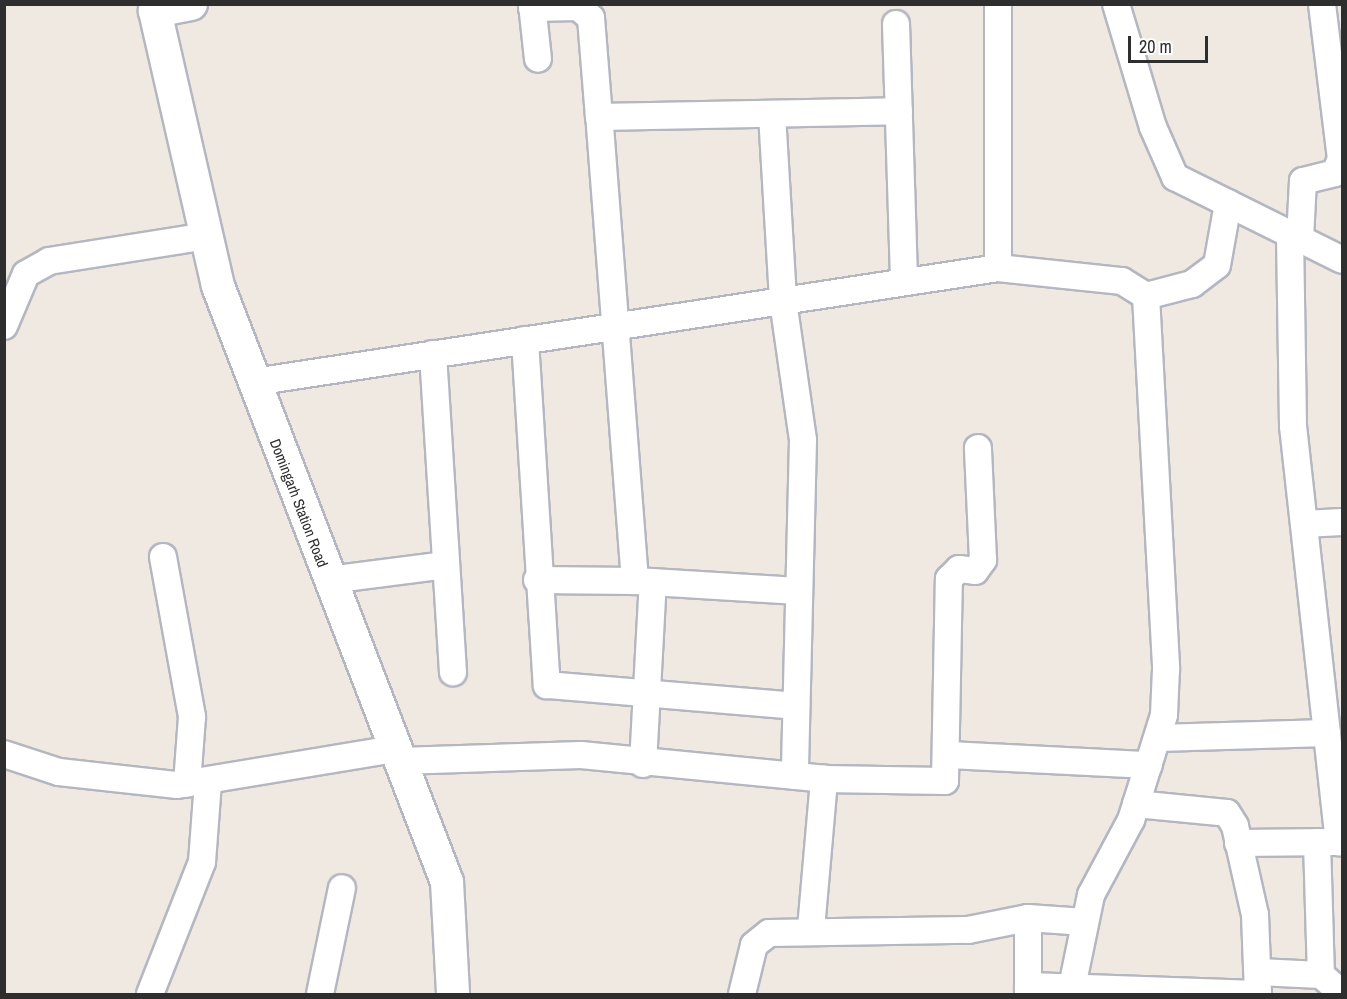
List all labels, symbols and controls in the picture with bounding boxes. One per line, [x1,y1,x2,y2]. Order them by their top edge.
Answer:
scale bar [1131,24,1210,62]
text: 20 m [1139,34,1172,59]
street label: Domingarh Station Road [266,436,332,570]

